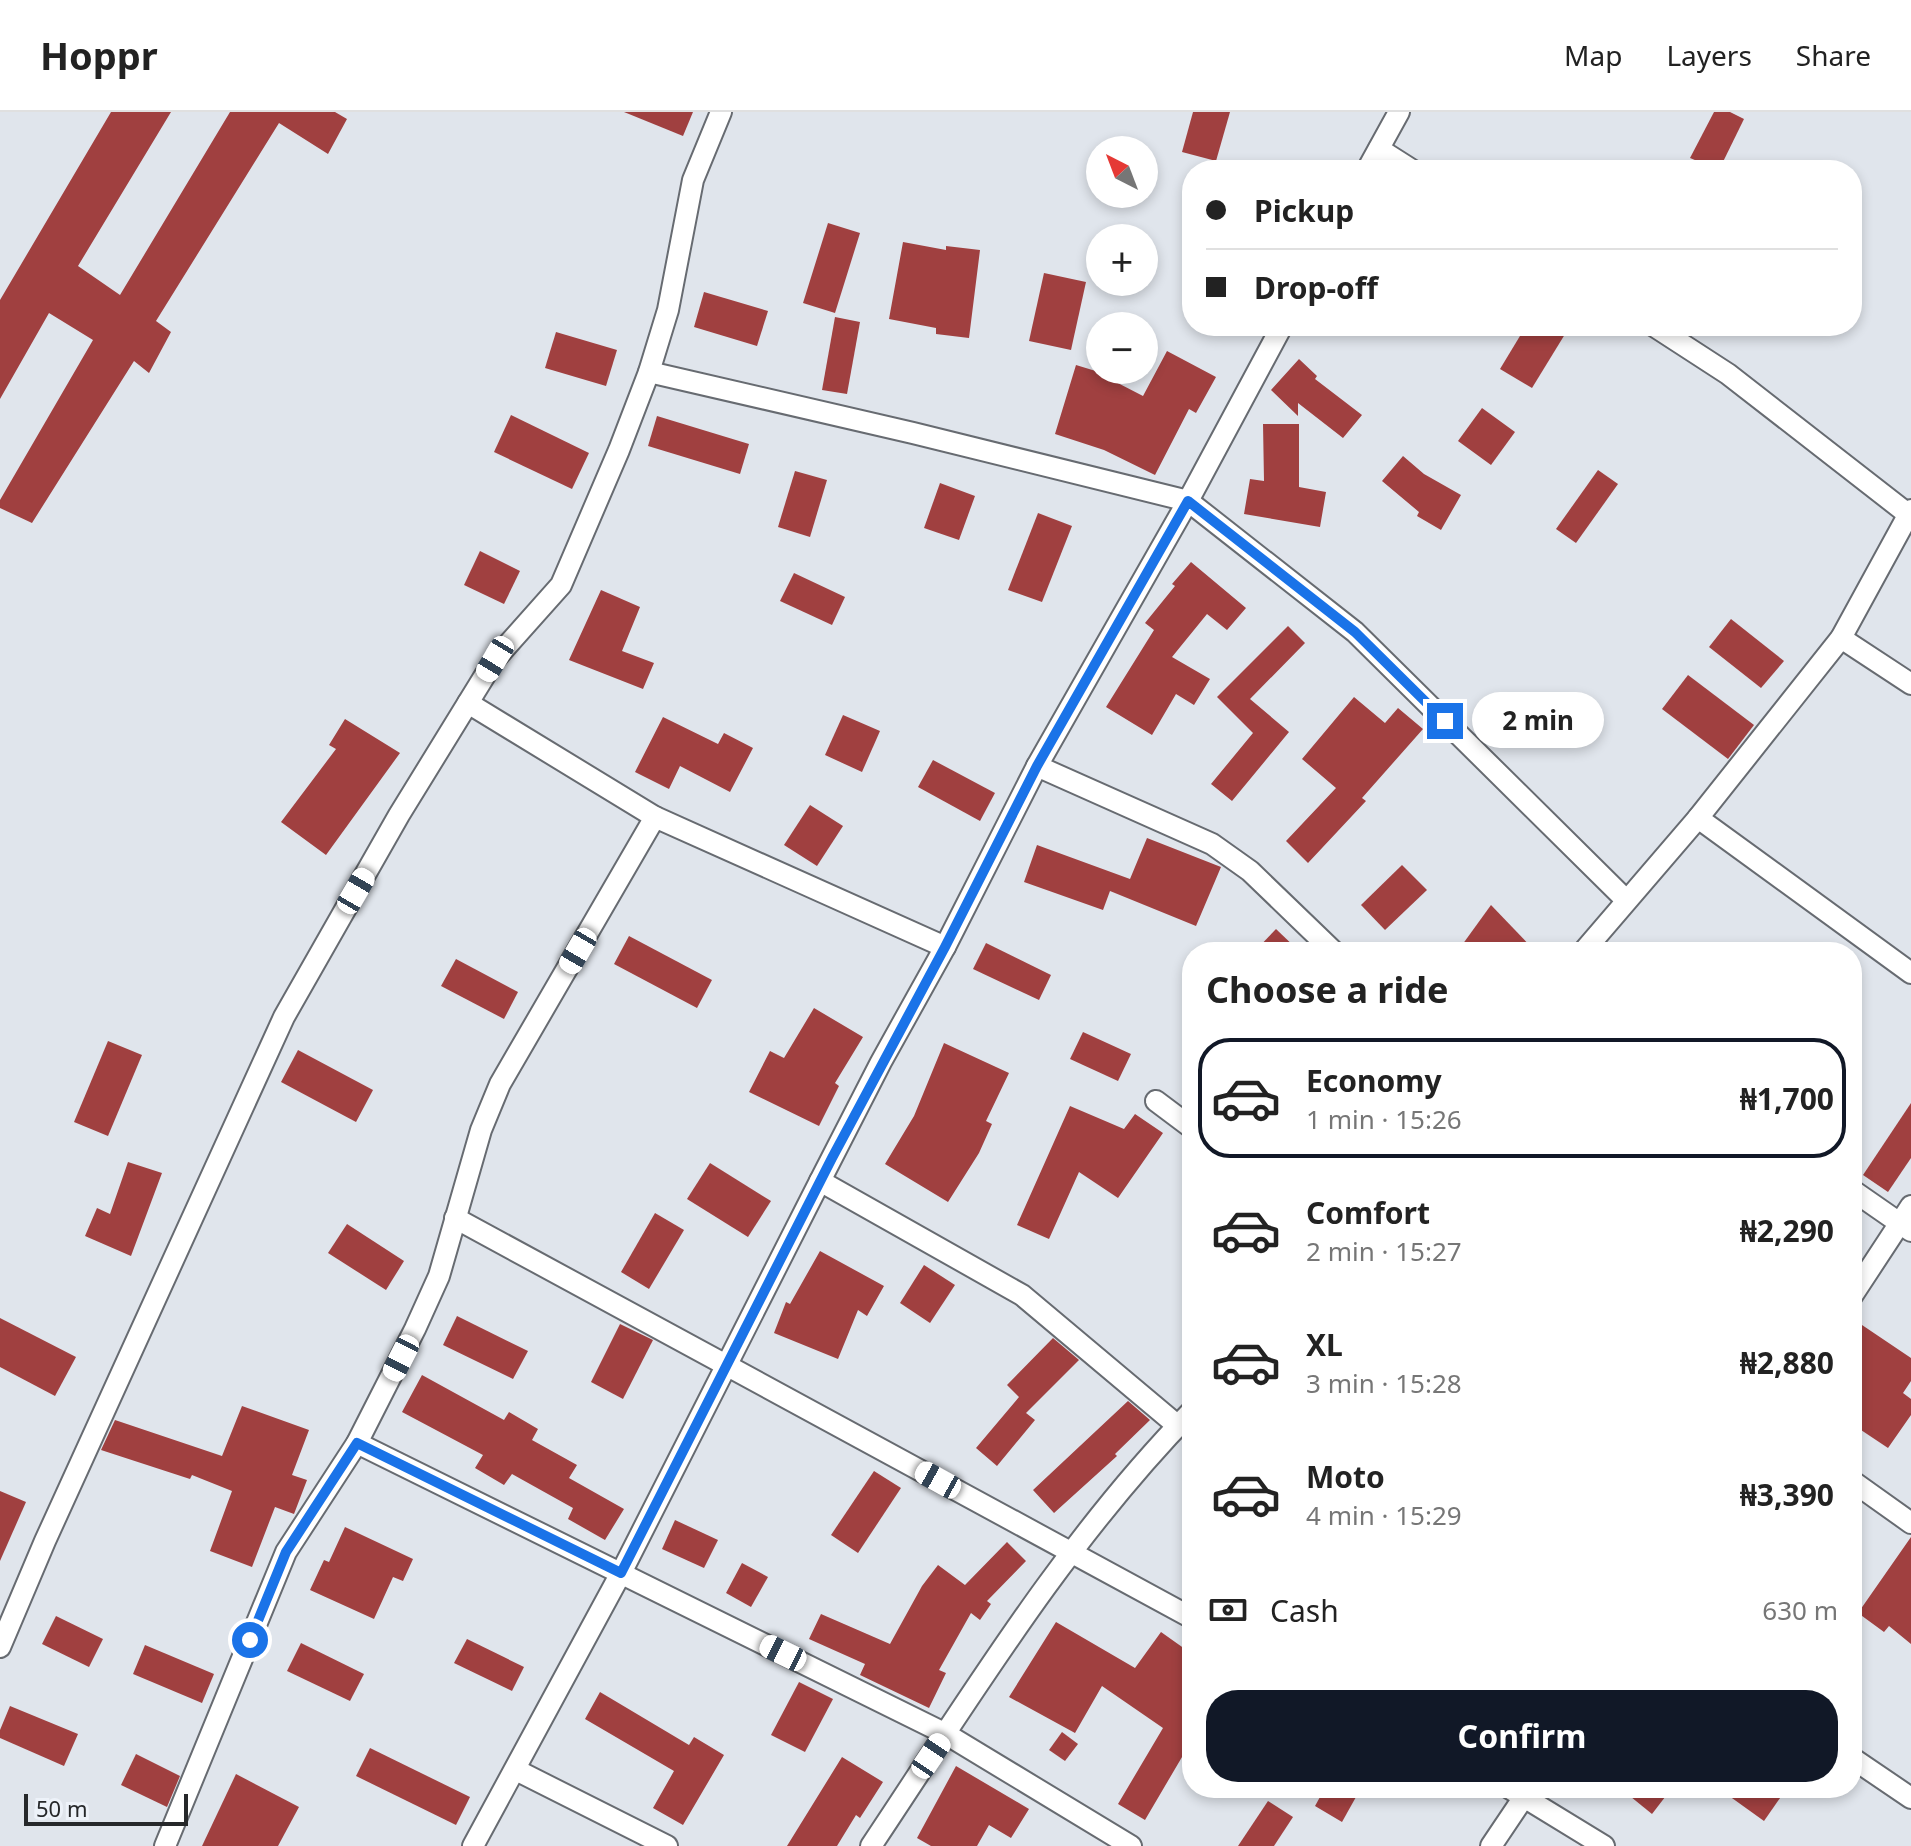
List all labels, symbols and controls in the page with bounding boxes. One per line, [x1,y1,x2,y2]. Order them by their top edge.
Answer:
text: Hoppr [40,29,158,81]
text: Map [1564,36,1622,74]
text: Layers [1666,36,1752,74]
text: Share [1796,36,1871,74]
north arrow [1086,136,1158,208]
map controls [1086,136,1158,384]
text: Pickup [1254,190,1354,231]
button: + [1086,224,1158,296]
text: Drop-off [1254,267,1378,308]
button: − [1086,312,1158,384]
car [472,632,518,686]
callout: 2 min [1473,693,1605,749]
text: 2 min [1502,702,1574,738]
route end [1427,703,1463,739]
car [334,864,378,918]
car [556,924,600,978]
text: Choose a ride [1206,965,1448,1014]
text: Economy [1306,1060,1442,1101]
icon: car [1210,1062,1282,1134]
text: ₦1,700 [1740,1078,1834,1119]
text: 1 min · 15:26 [1306,1101,1462,1137]
text: Comfort [1306,1192,1430,1233]
icon: car [1210,1194,1282,1266]
text: ₦2,290 [1740,1210,1834,1251]
text: 2 min · 15:27 [1306,1233,1462,1269]
text: XL [1306,1324,1343,1365]
icon: car [1210,1326,1282,1398]
car [379,1331,423,1385]
text: ₦2,880 [1740,1342,1834,1383]
text: 3 min · 15:28 [1306,1365,1462,1401]
text: Moto [1306,1456,1385,1497]
car [911,1458,965,1502]
icon: car [1210,1458,1282,1530]
text: ₦3,390 [1740,1474,1834,1515]
text: 4 min · 15:29 [1306,1497,1462,1533]
icon: cash [1206,1588,1250,1632]
text: Cash [1270,1590,1339,1631]
text: 630 m [1762,1592,1838,1628]
route start [232,1622,268,1658]
car [756,1632,810,1674]
button: Confirm [1206,1690,1838,1782]
car [908,1729,954,1783]
scale bar [24,1790,188,1826]
text: 50 m [36,1793,87,1823]

